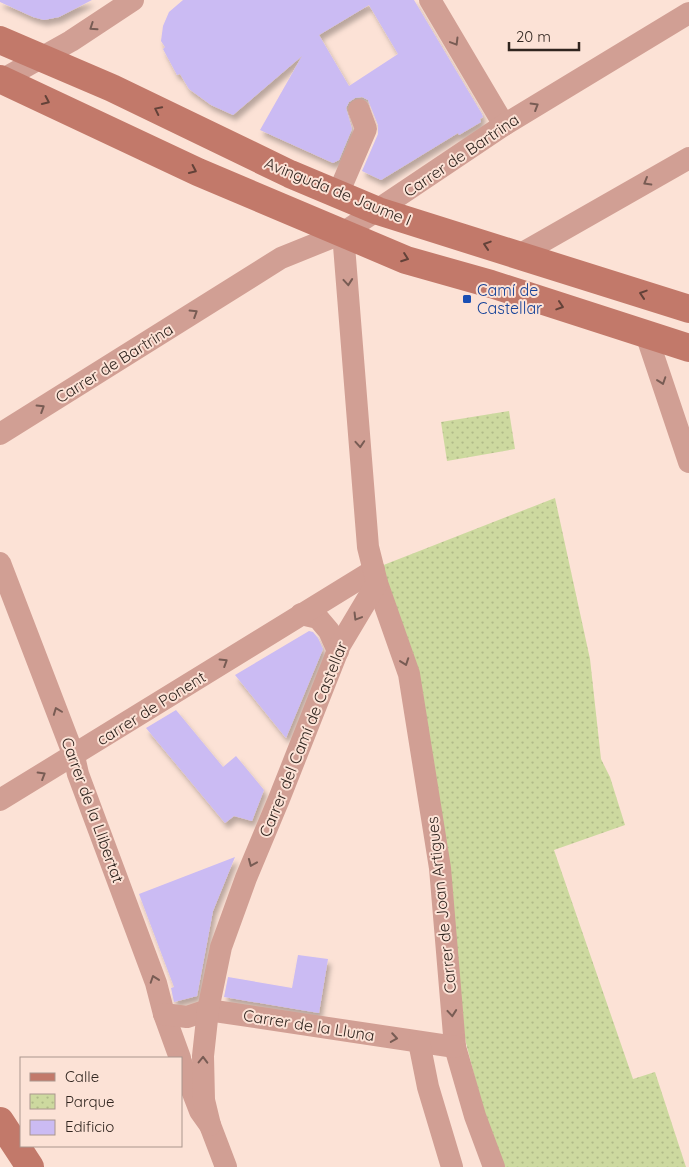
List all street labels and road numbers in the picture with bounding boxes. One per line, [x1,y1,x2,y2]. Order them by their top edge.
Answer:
street label: Carrer de Bartrina [399,109,523,201]
street label: Avinguda de Jaume I [262,152,414,230]
street label: Carrer de Bartrina [51,319,177,407]
street label: Carrer del Camí de Castellar [255,638,351,840]
street label: carrer de Ponent [93,666,209,750]
street label: Carrer de la Llibertat [57,734,129,886]
street label: Carrer de Joan Artigues [422,816,460,994]
street label: Carrer de la Lluna [242,1005,376,1045]

